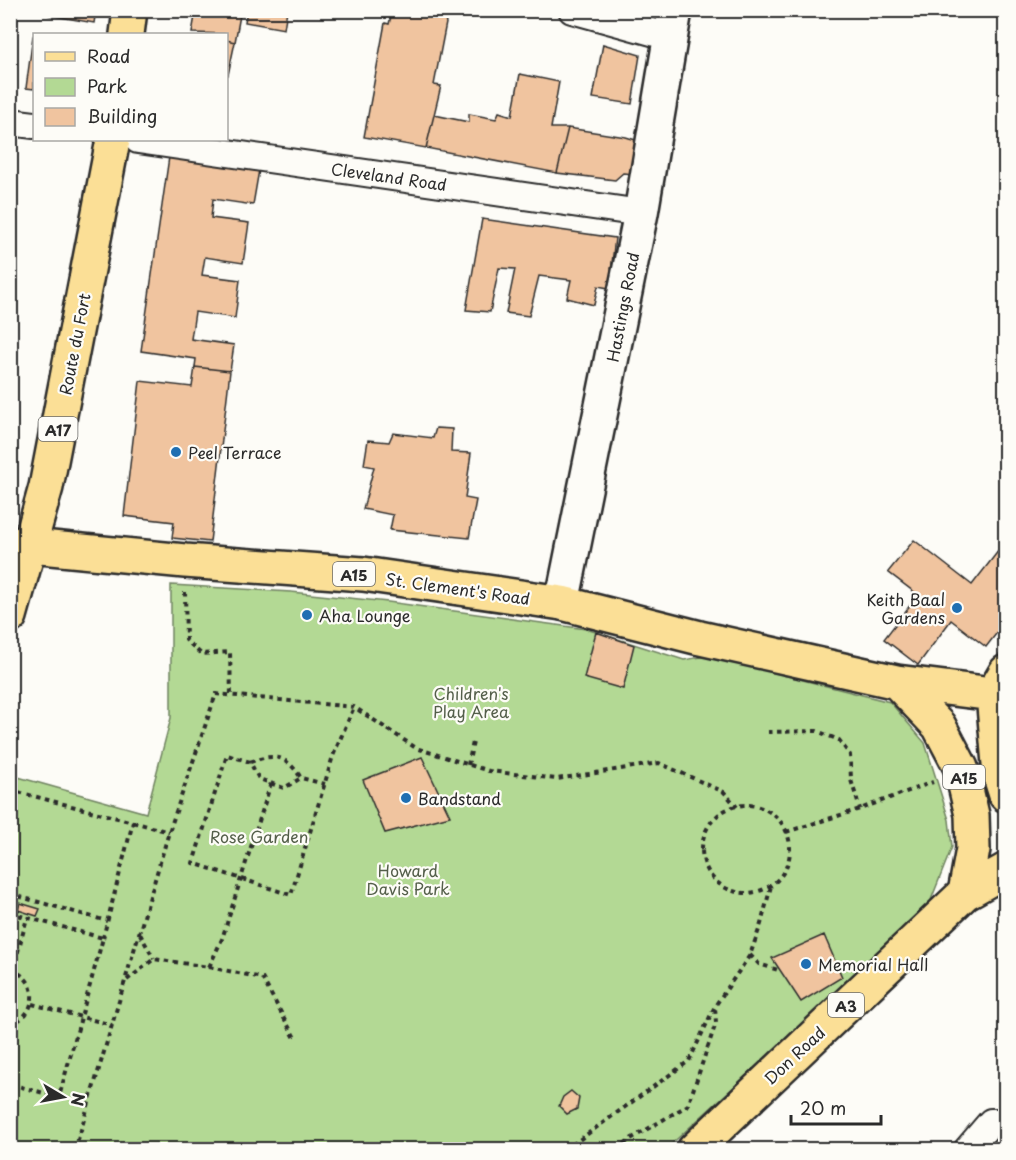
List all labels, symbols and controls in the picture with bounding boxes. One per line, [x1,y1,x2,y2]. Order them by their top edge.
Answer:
legend [33,33,228,141]
text: Road [87,42,131,69]
text: Park [87,72,127,99]
text: Building [87,102,157,129]
street label: Cleveland Road [329,156,449,196]
street label: Hastings Road [600,250,644,364]
street label: Route du Fort [52,291,96,397]
road number: A17 [38,417,78,441]
place label: Peel Terrace [188,440,281,464]
marker: Peel Terrace [169,445,183,459]
road number: A15 [333,562,375,586]
street label: St. Clement's Road [384,566,532,610]
place label: Keith Baal Gardens [866,587,945,629]
marker: Keith Baal Gardens [950,601,964,615]
place label: Aha Lounge [319,603,411,627]
marker: Aha Lounge [300,608,314,622]
park label: Children's Play Area [433,681,509,723]
road number: A15 [943,765,985,789]
place label: Bandstand [418,786,501,810]
marker: Bandstand [399,791,413,805]
park label: Rose Garden [210,824,308,848]
park label: Howard Davis Park [366,858,450,900]
place label: Memorial Hall [818,952,928,976]
marker: Memorial Hall [799,957,813,971]
road number: A3 [828,993,864,1017]
street label: Don Road [758,1020,830,1090]
north arrow [33,1067,93,1127]
scale bar [791,1088,881,1126]
text: N [66,1091,92,1108]
text: 20 m [800,1094,846,1121]

